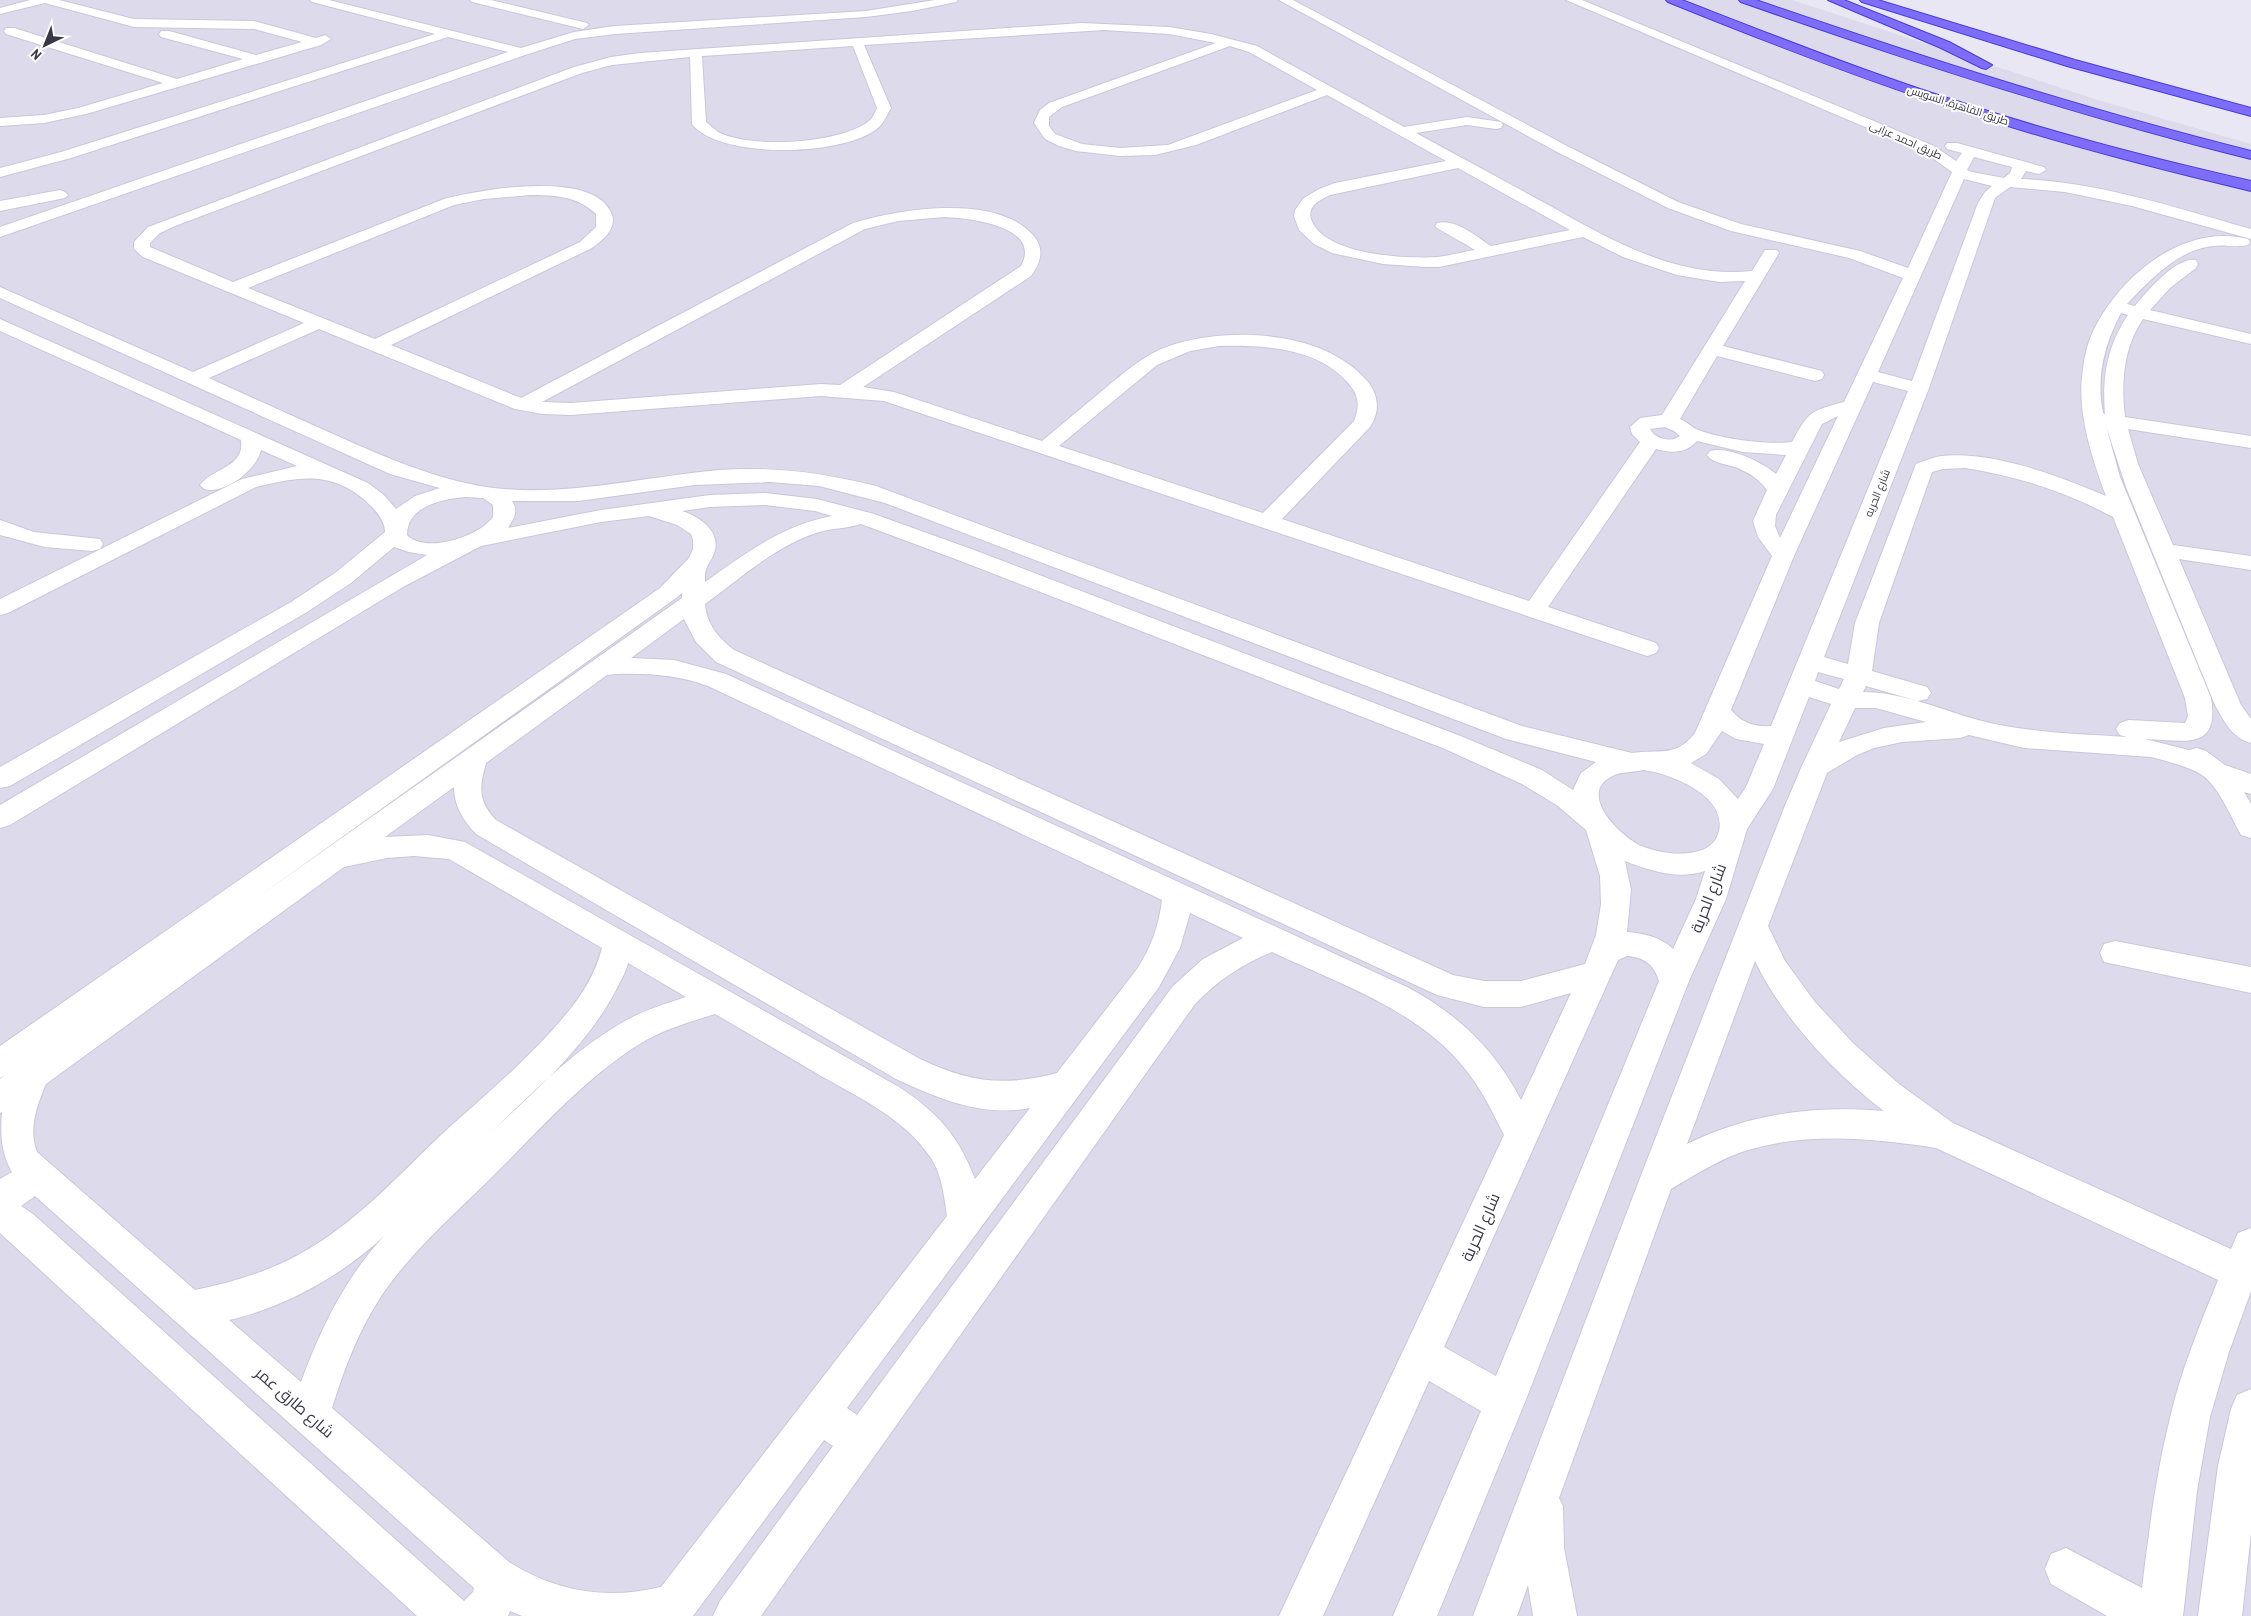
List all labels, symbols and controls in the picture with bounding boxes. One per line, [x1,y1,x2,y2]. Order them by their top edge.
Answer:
north arrow [20,20,70,70]
text: N [27,45,45,64]
street label: طريق القاهرة, السويس [1905,82,2011,128]
street label: طريق احمد عرابى [1868,118,1944,162]
street label: شارع الحريه [1861,467,1894,519]
street label: شارع الحرية [1685,860,1732,936]
street label: شارع الحرية [1455,1189,1506,1265]
street label: شارع طارق عمر [249,1361,339,1443]

